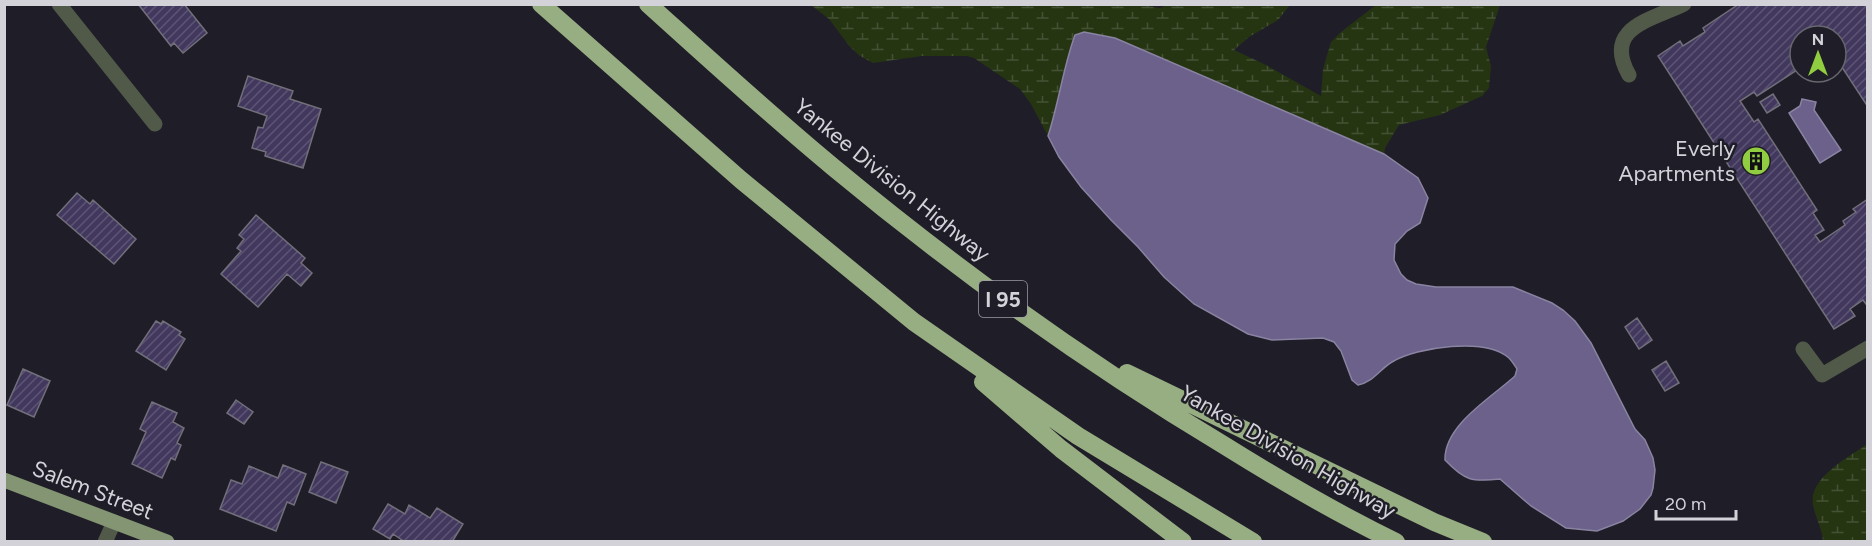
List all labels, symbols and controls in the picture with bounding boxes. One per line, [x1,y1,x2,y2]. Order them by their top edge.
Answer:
north arrow [1788,24,1848,84]
text: N [1812,30,1824,49]
street label: Yankee Division Highway [789,93,996,268]
place label: Everly Apartments [1619,135,1735,187]
building icon: Everly Apartments [1740,145,1772,177]
road number: I 95 [979,281,1027,317]
street label: Yankee Division Highway [1175,379,1401,525]
street label: Salem Street [29,455,157,525]
scale bar [1656,483,1736,521]
text: 20 m [1665,493,1706,515]

